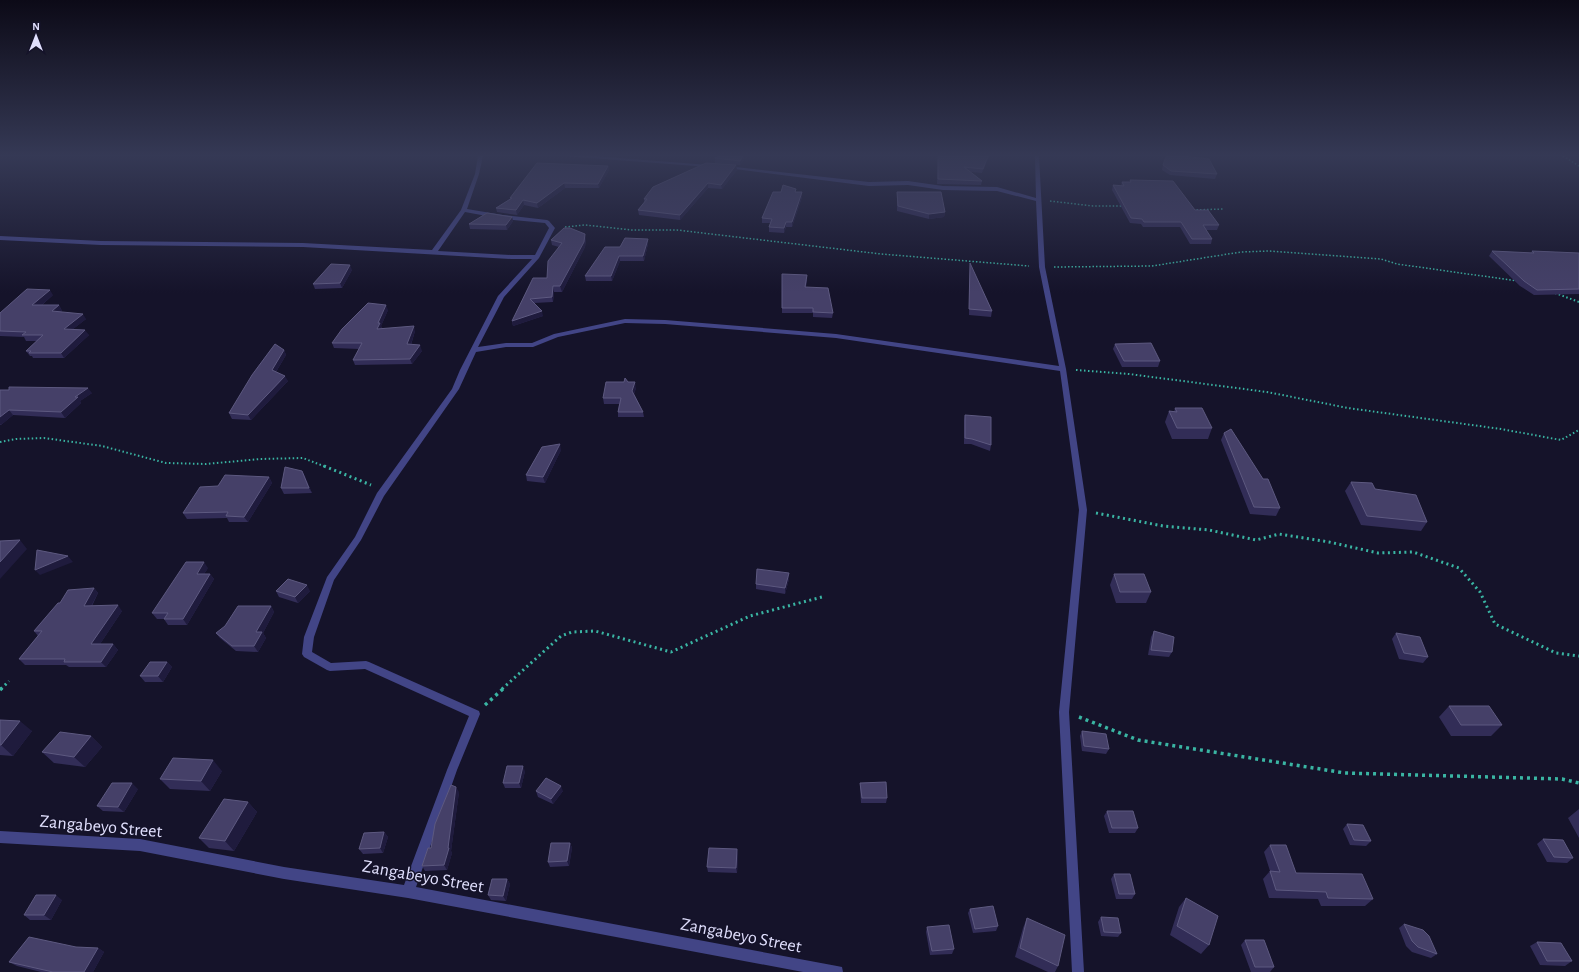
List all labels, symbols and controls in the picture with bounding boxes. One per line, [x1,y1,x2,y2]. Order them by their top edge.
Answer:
north arrow [16,16,56,56]
text: N [32,21,40,32]
street label: Zangabeyo Street [39,813,163,841]
street label: Zangabeyo Street [361,857,485,897]
street label: Zangabeyo Street [679,915,803,957]

